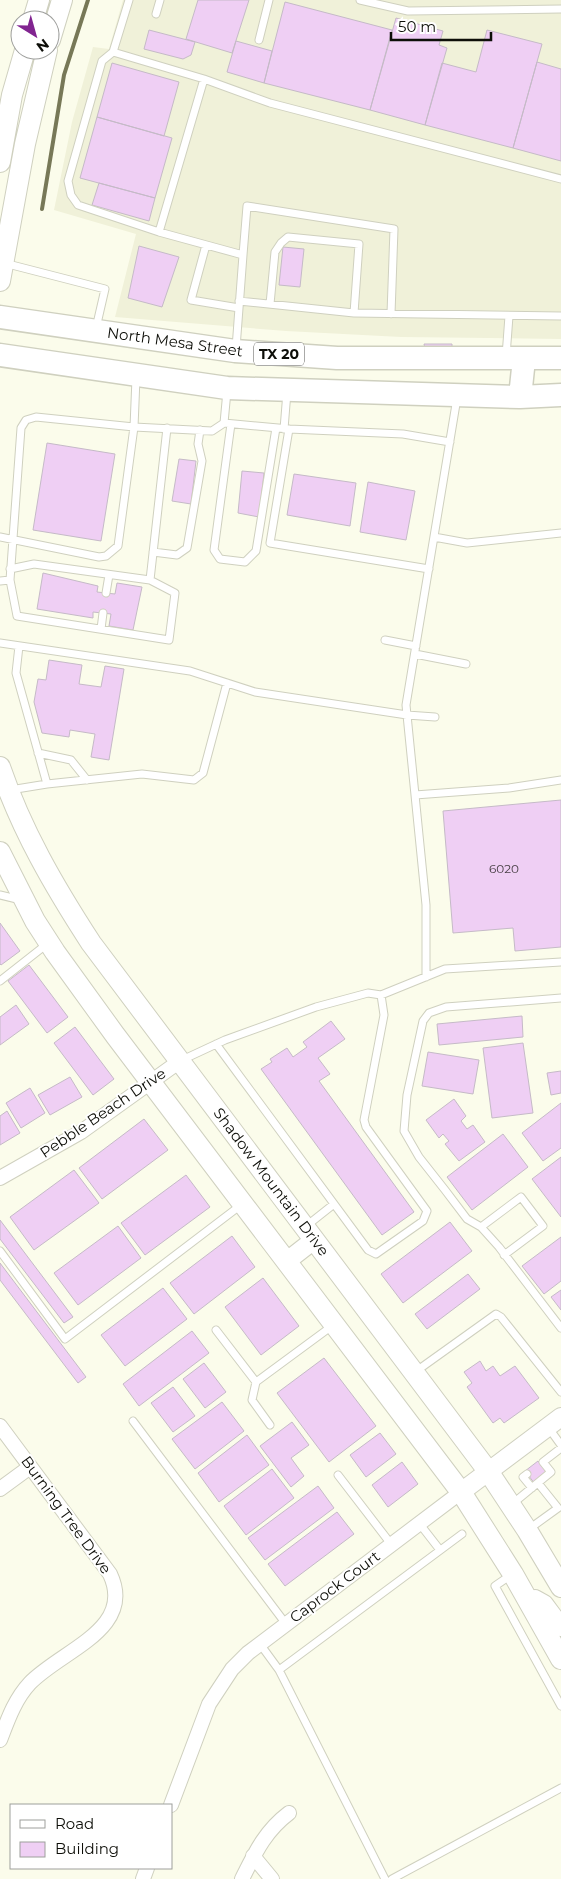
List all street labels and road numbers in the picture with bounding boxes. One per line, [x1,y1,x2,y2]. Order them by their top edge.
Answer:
street label: North Mesa Street [106,323,244,360]
road number: TX 20 [254,342,304,366]
street label: Pebble Beach Drive [36,1063,169,1162]
street label: Shadow Mountain Drive [209,1104,333,1260]
street label: Burning Tree Drive [17,1452,116,1577]
street label: Caprock Court [286,1546,384,1627]

